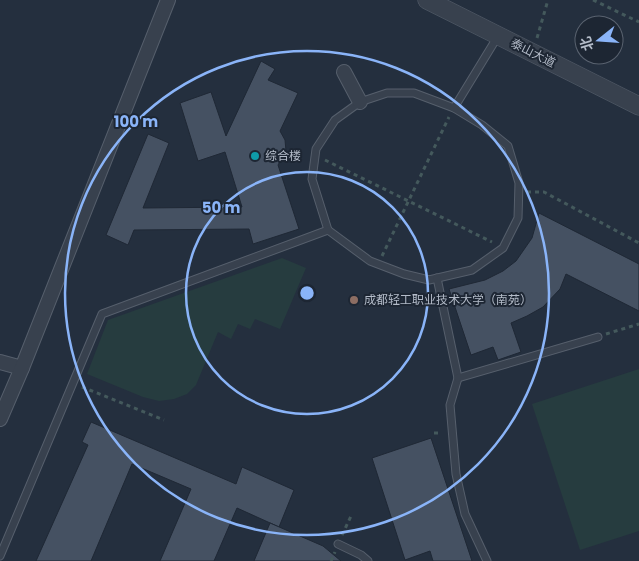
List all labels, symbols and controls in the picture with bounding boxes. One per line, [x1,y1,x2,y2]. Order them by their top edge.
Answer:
north arrow [574,15,624,65]
street label: 泰山大道 [508,34,558,71]
text: 北 [575,34,598,53]
text: 100 m [114,111,158,132]
place label: 综合楼 [265,147,301,164]
marker: 综合楼 [249,150,261,162]
text: 50 m [202,197,240,218]
centre of rings [298,284,316,302]
place label: 成都轻工职业技术大学（南苑） [364,291,532,308]
marker: 成都轻工职业技术大学（南苑） [348,294,360,306]

